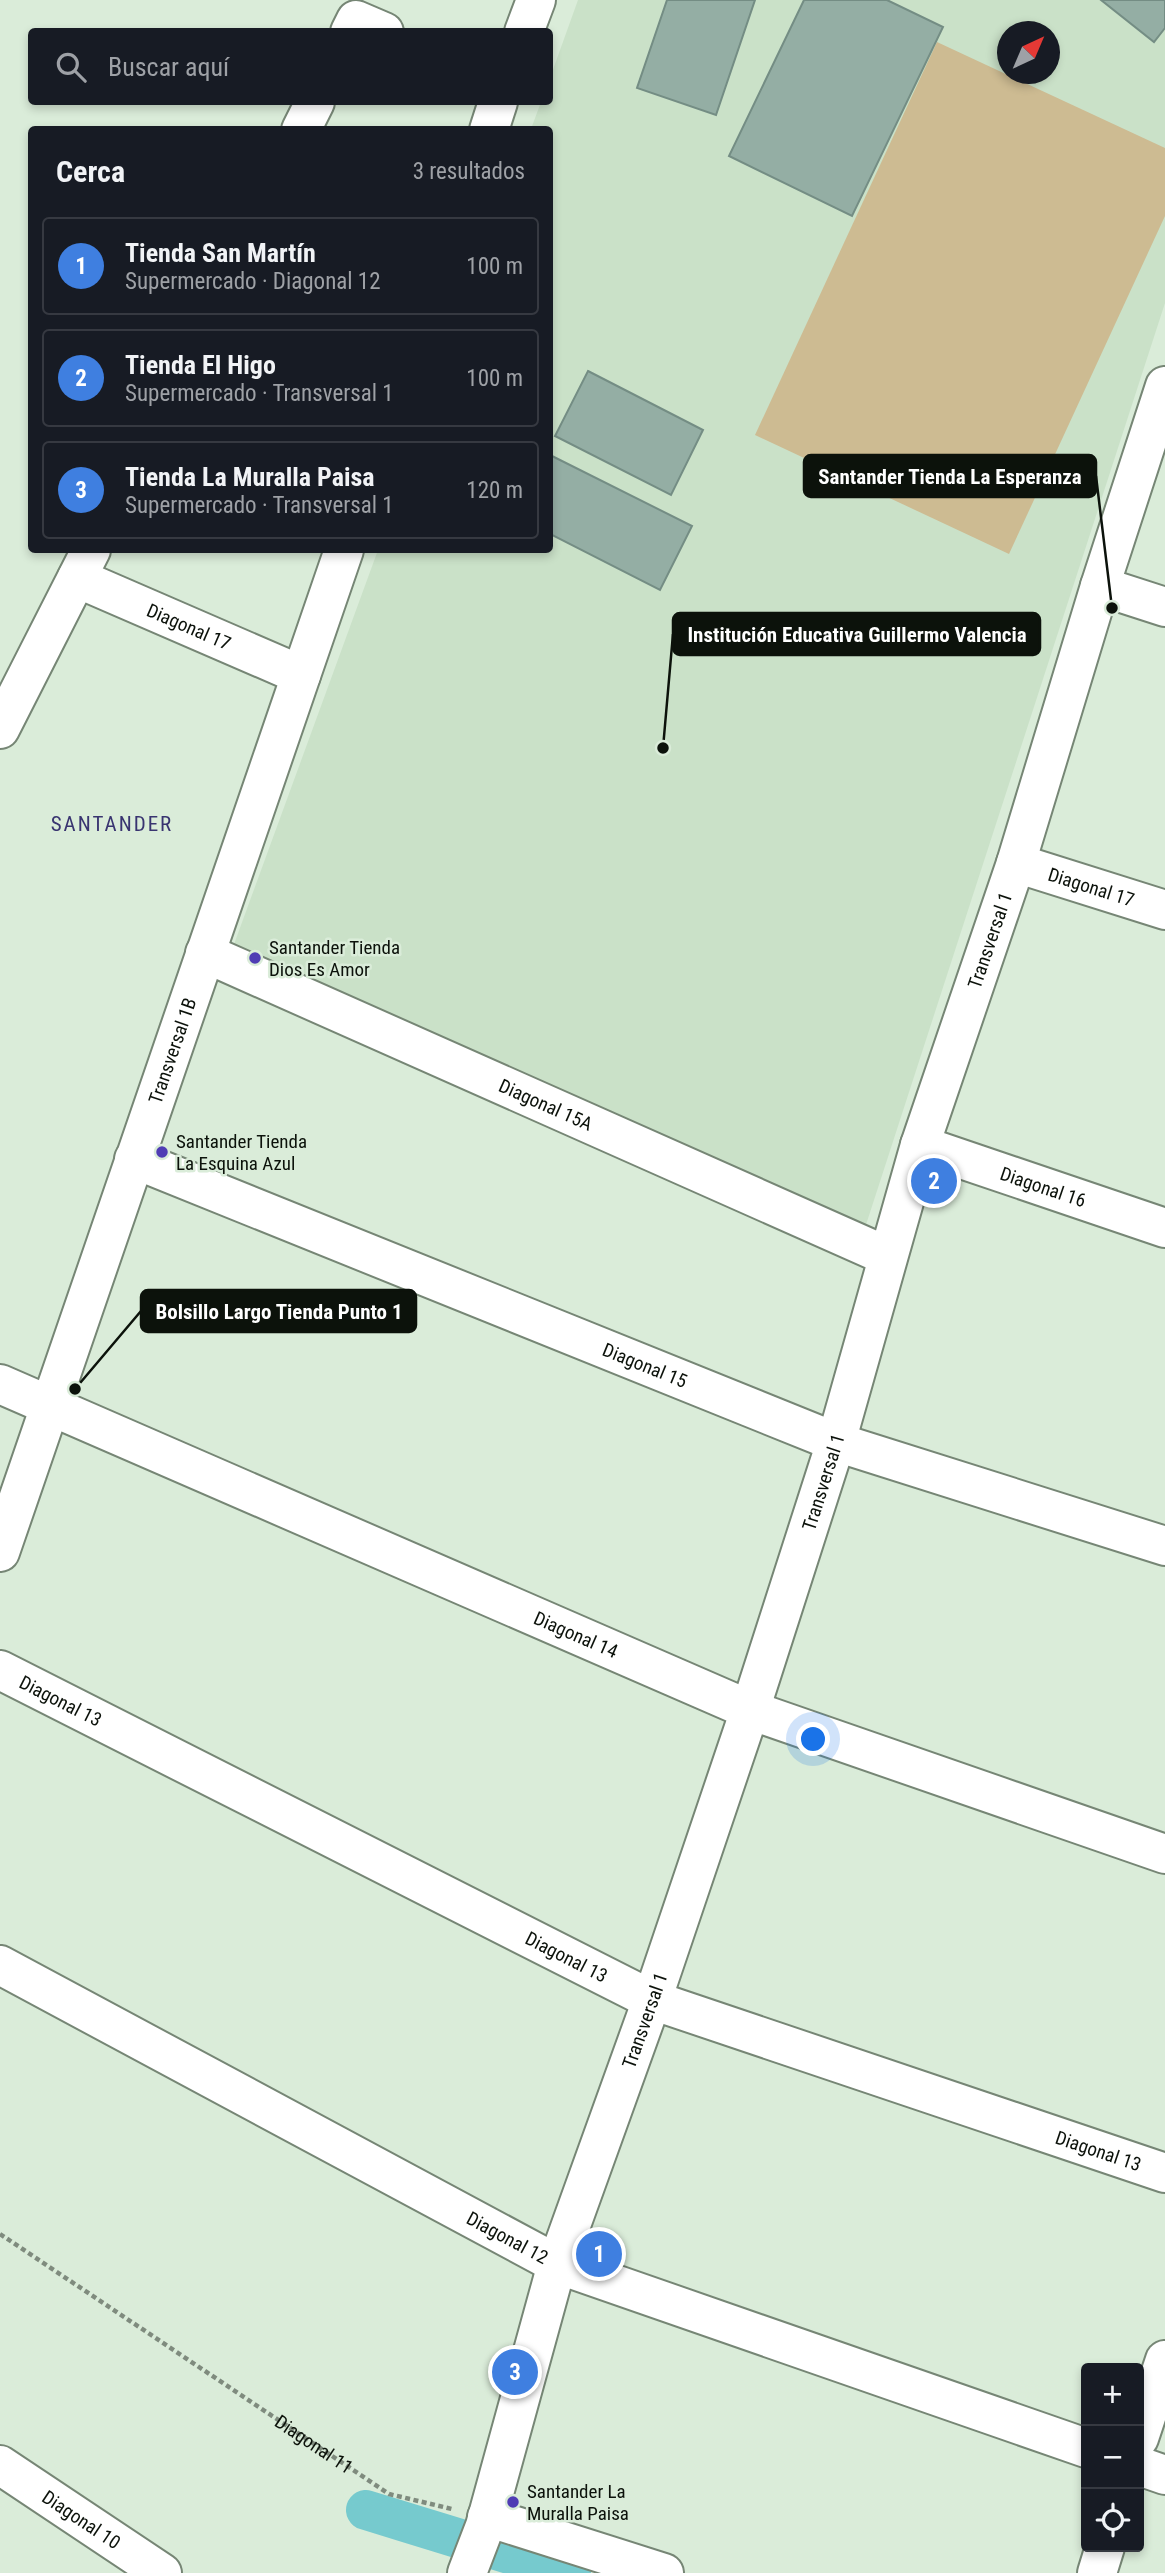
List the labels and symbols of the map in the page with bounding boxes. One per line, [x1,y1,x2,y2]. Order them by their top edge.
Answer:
north arrow [997,21,1060,84]
callout: Santander Tienda La Esperanza [804,455,1096,497]
text: Santander Tienda La Esperanza [818,465,1082,489]
street label: Diagonal 17 [143,599,234,655]
callout: Institución Educativa Guillermo Valencia [673,613,1040,655]
text: Institución Educativa Guillermo Valencia [687,623,1027,647]
district label: SANTANDER [51,812,173,836]
street label: Diagonal 17 [1045,863,1137,912]
street label: Transversal 1 [963,889,1017,992]
place label: Santander Tienda Dios Es Amor [269,936,400,981]
marker: Santander Tienda Dios Es Amor [247,950,263,966]
street label: Transversal 1B [144,995,201,1107]
street label: Diagonal 15A [495,1074,596,1136]
place label: Santander Tienda La Esquina Azul [176,1130,307,1175]
marker: Santander Tienda La Esquina Azul [154,1144,170,1160]
pin: 2 [911,1155,957,1207]
street label: Diagonal 16 [997,1162,1089,1212]
callout: Bolsillo Largo Tienda Punto 1 [141,1290,416,1332]
text: Bolsillo Largo Tienda Punto 1 [155,1300,403,1324]
street label: Diagonal 15 [599,1338,690,1393]
street label: Transversal 1 [797,1431,850,1534]
street label: Diagonal 14 [530,1606,621,1663]
street label: Diagonal 13 [15,1671,105,1732]
your location [796,1722,830,1756]
street label: Diagonal 13 [521,1927,611,1988]
street label: Transversal 1 [617,1969,672,2072]
street label: Diagonal 13 [1052,2126,1144,2176]
street label: Diagonal 12 [463,2207,552,2269]
pin: 1 [576,2228,622,2280]
pin: 3 [492,2346,538,2398]
street label: Diagonal 11 [271,2410,357,2479]
place label: Santander La Muralla Paisa [527,2480,629,2525]
street label: Diagonal 10 [38,2485,125,2554]
marker: Santander La Muralla Paisa [505,2494,521,2510]

